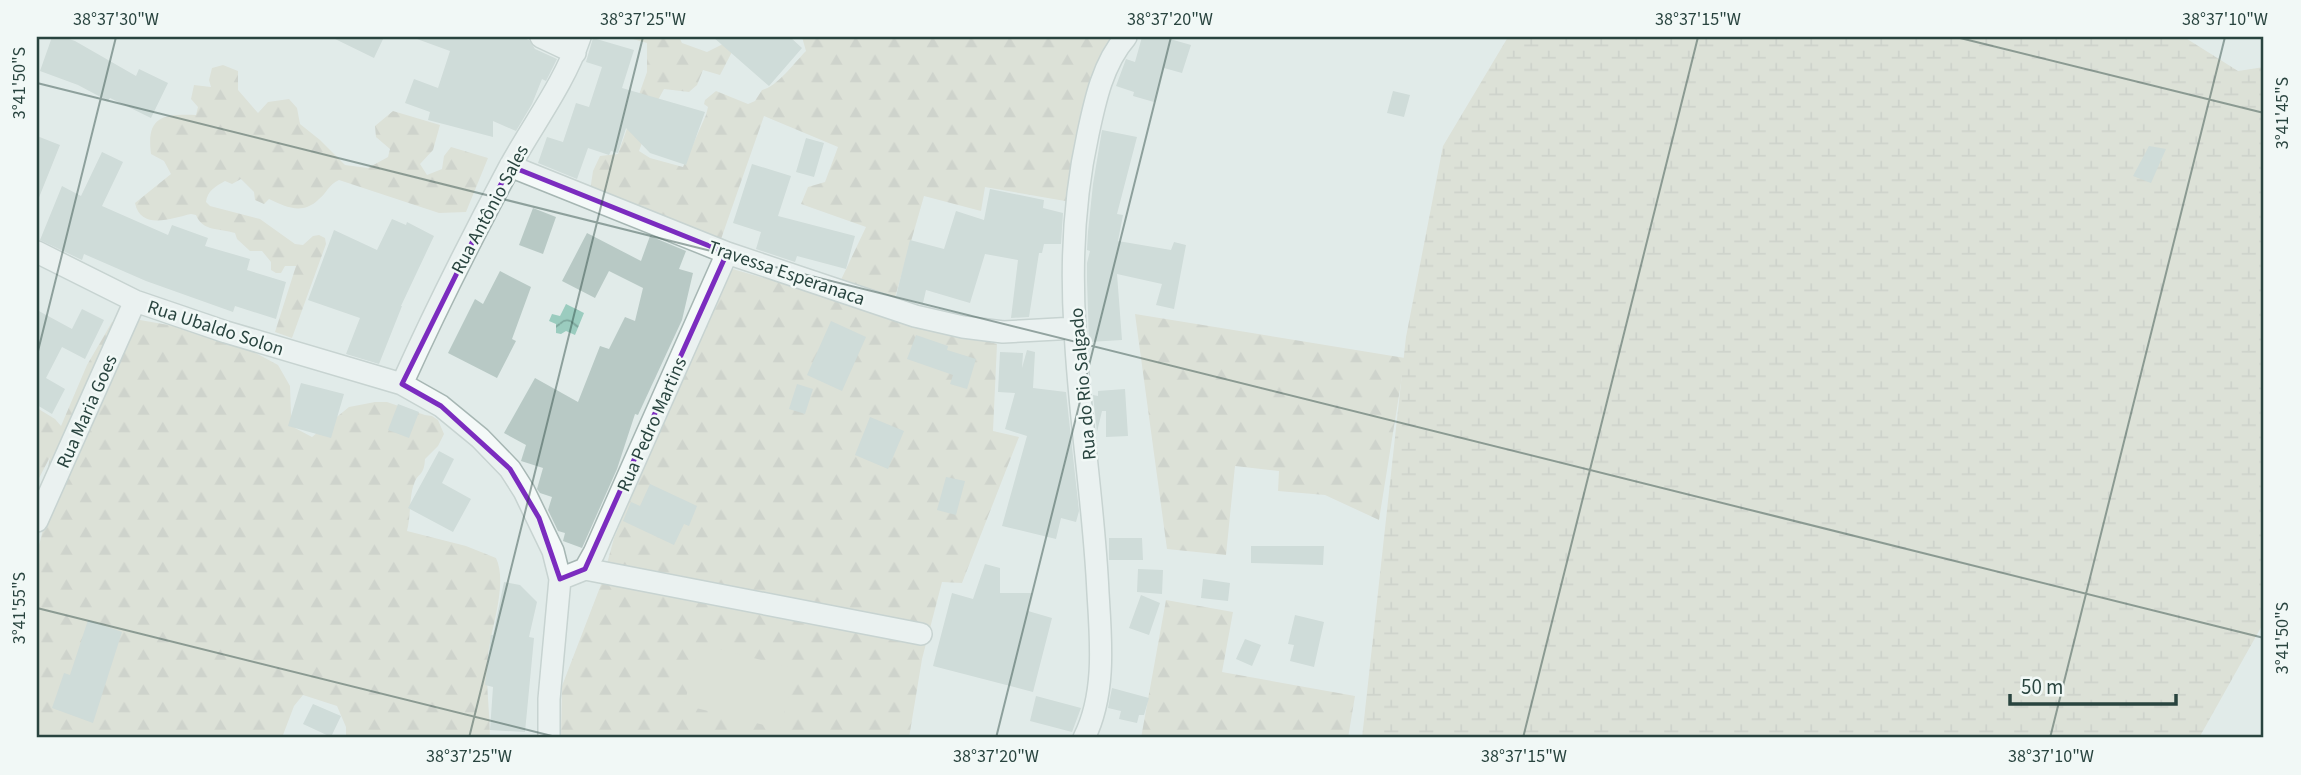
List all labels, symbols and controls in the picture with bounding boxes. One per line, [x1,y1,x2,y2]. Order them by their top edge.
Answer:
text: 38°37'30"W [73,7,159,32]
text: 38°37'25"W [600,7,686,32]
text: 38°37'20"W [1127,7,1213,32]
text: 38°37'15"W [1655,7,1741,32]
text: 38°37'10"W [2182,7,2268,32]
text: 3°41'50"S [7,47,32,119]
text: 3°41'45"S [2270,77,2295,149]
street label: Rua Antônio Sales [445,140,536,279]
street label: Travessa Esperanaca [704,234,869,313]
street label: Rua Ubaldo Solon [144,294,287,363]
street label: Rua do Rio Salgado [1063,306,1104,461]
street label: Rua Maria Goes [50,350,125,473]
street label: Rua Pedro Martins [611,353,694,496]
text: 3°41'55"S [7,572,32,644]
text: 3°41'50"S [2270,602,2295,674]
scale bar [2010,663,2177,707]
text: 50 m [2021,672,2063,702]
text: 38°37'25"W [426,744,512,769]
text: 38°37'20"W [953,744,1039,769]
text: 38°37'15"W [1481,744,1567,769]
text: 38°37'10"W [2008,744,2094,769]

